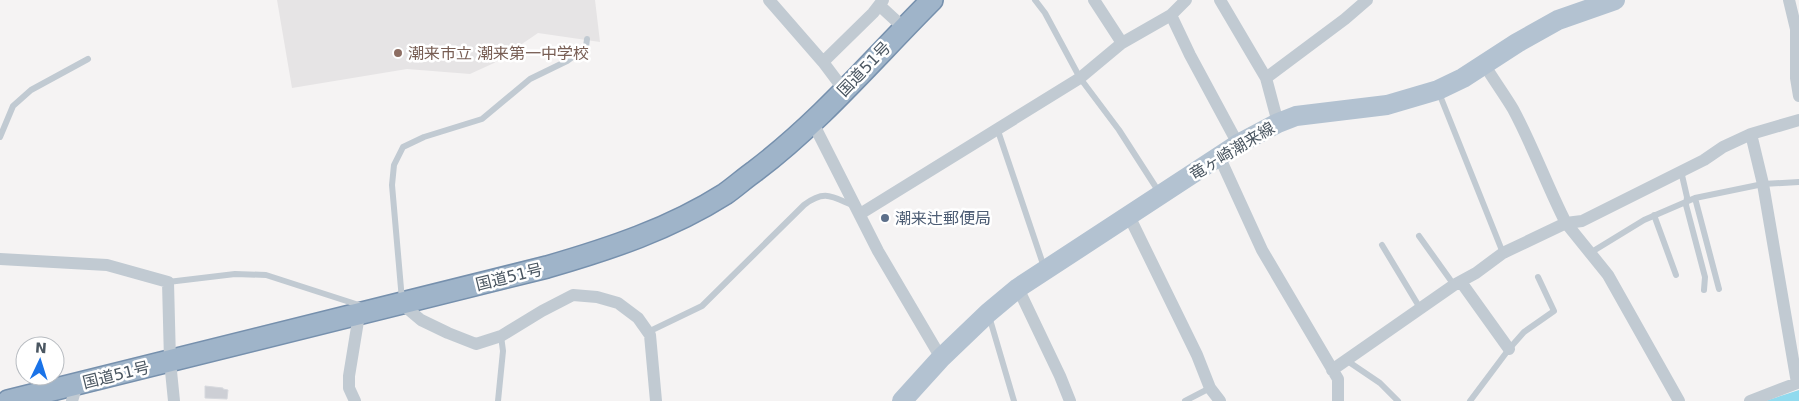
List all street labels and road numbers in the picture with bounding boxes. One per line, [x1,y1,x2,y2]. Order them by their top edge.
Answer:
street label: 国道51号 [833,38,895,100]
street label: 竜ヶ崎潮来線 [1186,118,1278,184]
street label: 国道51号 [474,260,544,294]
street label: 国道51号 [81,358,151,392]

